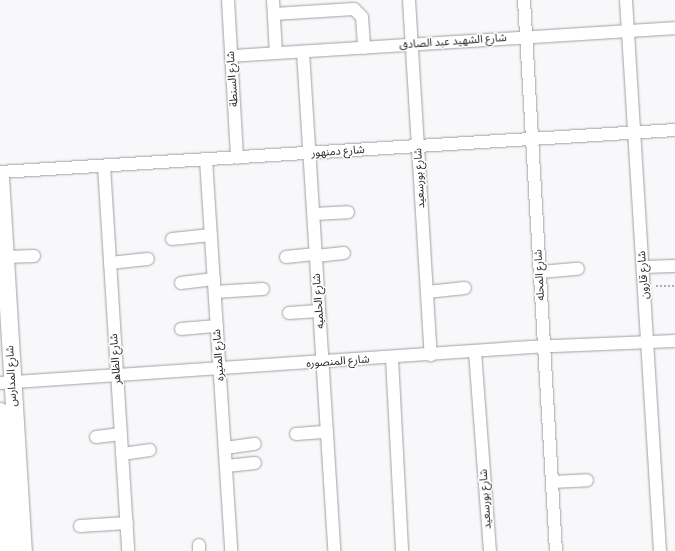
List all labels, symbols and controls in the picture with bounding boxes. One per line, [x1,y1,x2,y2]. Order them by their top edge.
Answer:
street label: شارع الشهيد عبد الصادق [399,32,507,52]
street label: شارع السنطة [224,51,242,107]
street label: شارع دمنهور [311,144,365,160]
street label: شارع بورسعيد [412,148,428,208]
street label: شارع المحله [532,249,548,301]
street label: شارع قارون [636,250,652,300]
street label: شارع الحلميه [310,273,328,329]
street label: شارع المنيره [211,329,227,381]
street label: شارع الظاهر [108,333,124,385]
street label: شارع المدارس [4,345,20,407]
street label: شارع المنصوره [306,353,370,371]
street label: شارع بورسعيد [477,469,495,529]

